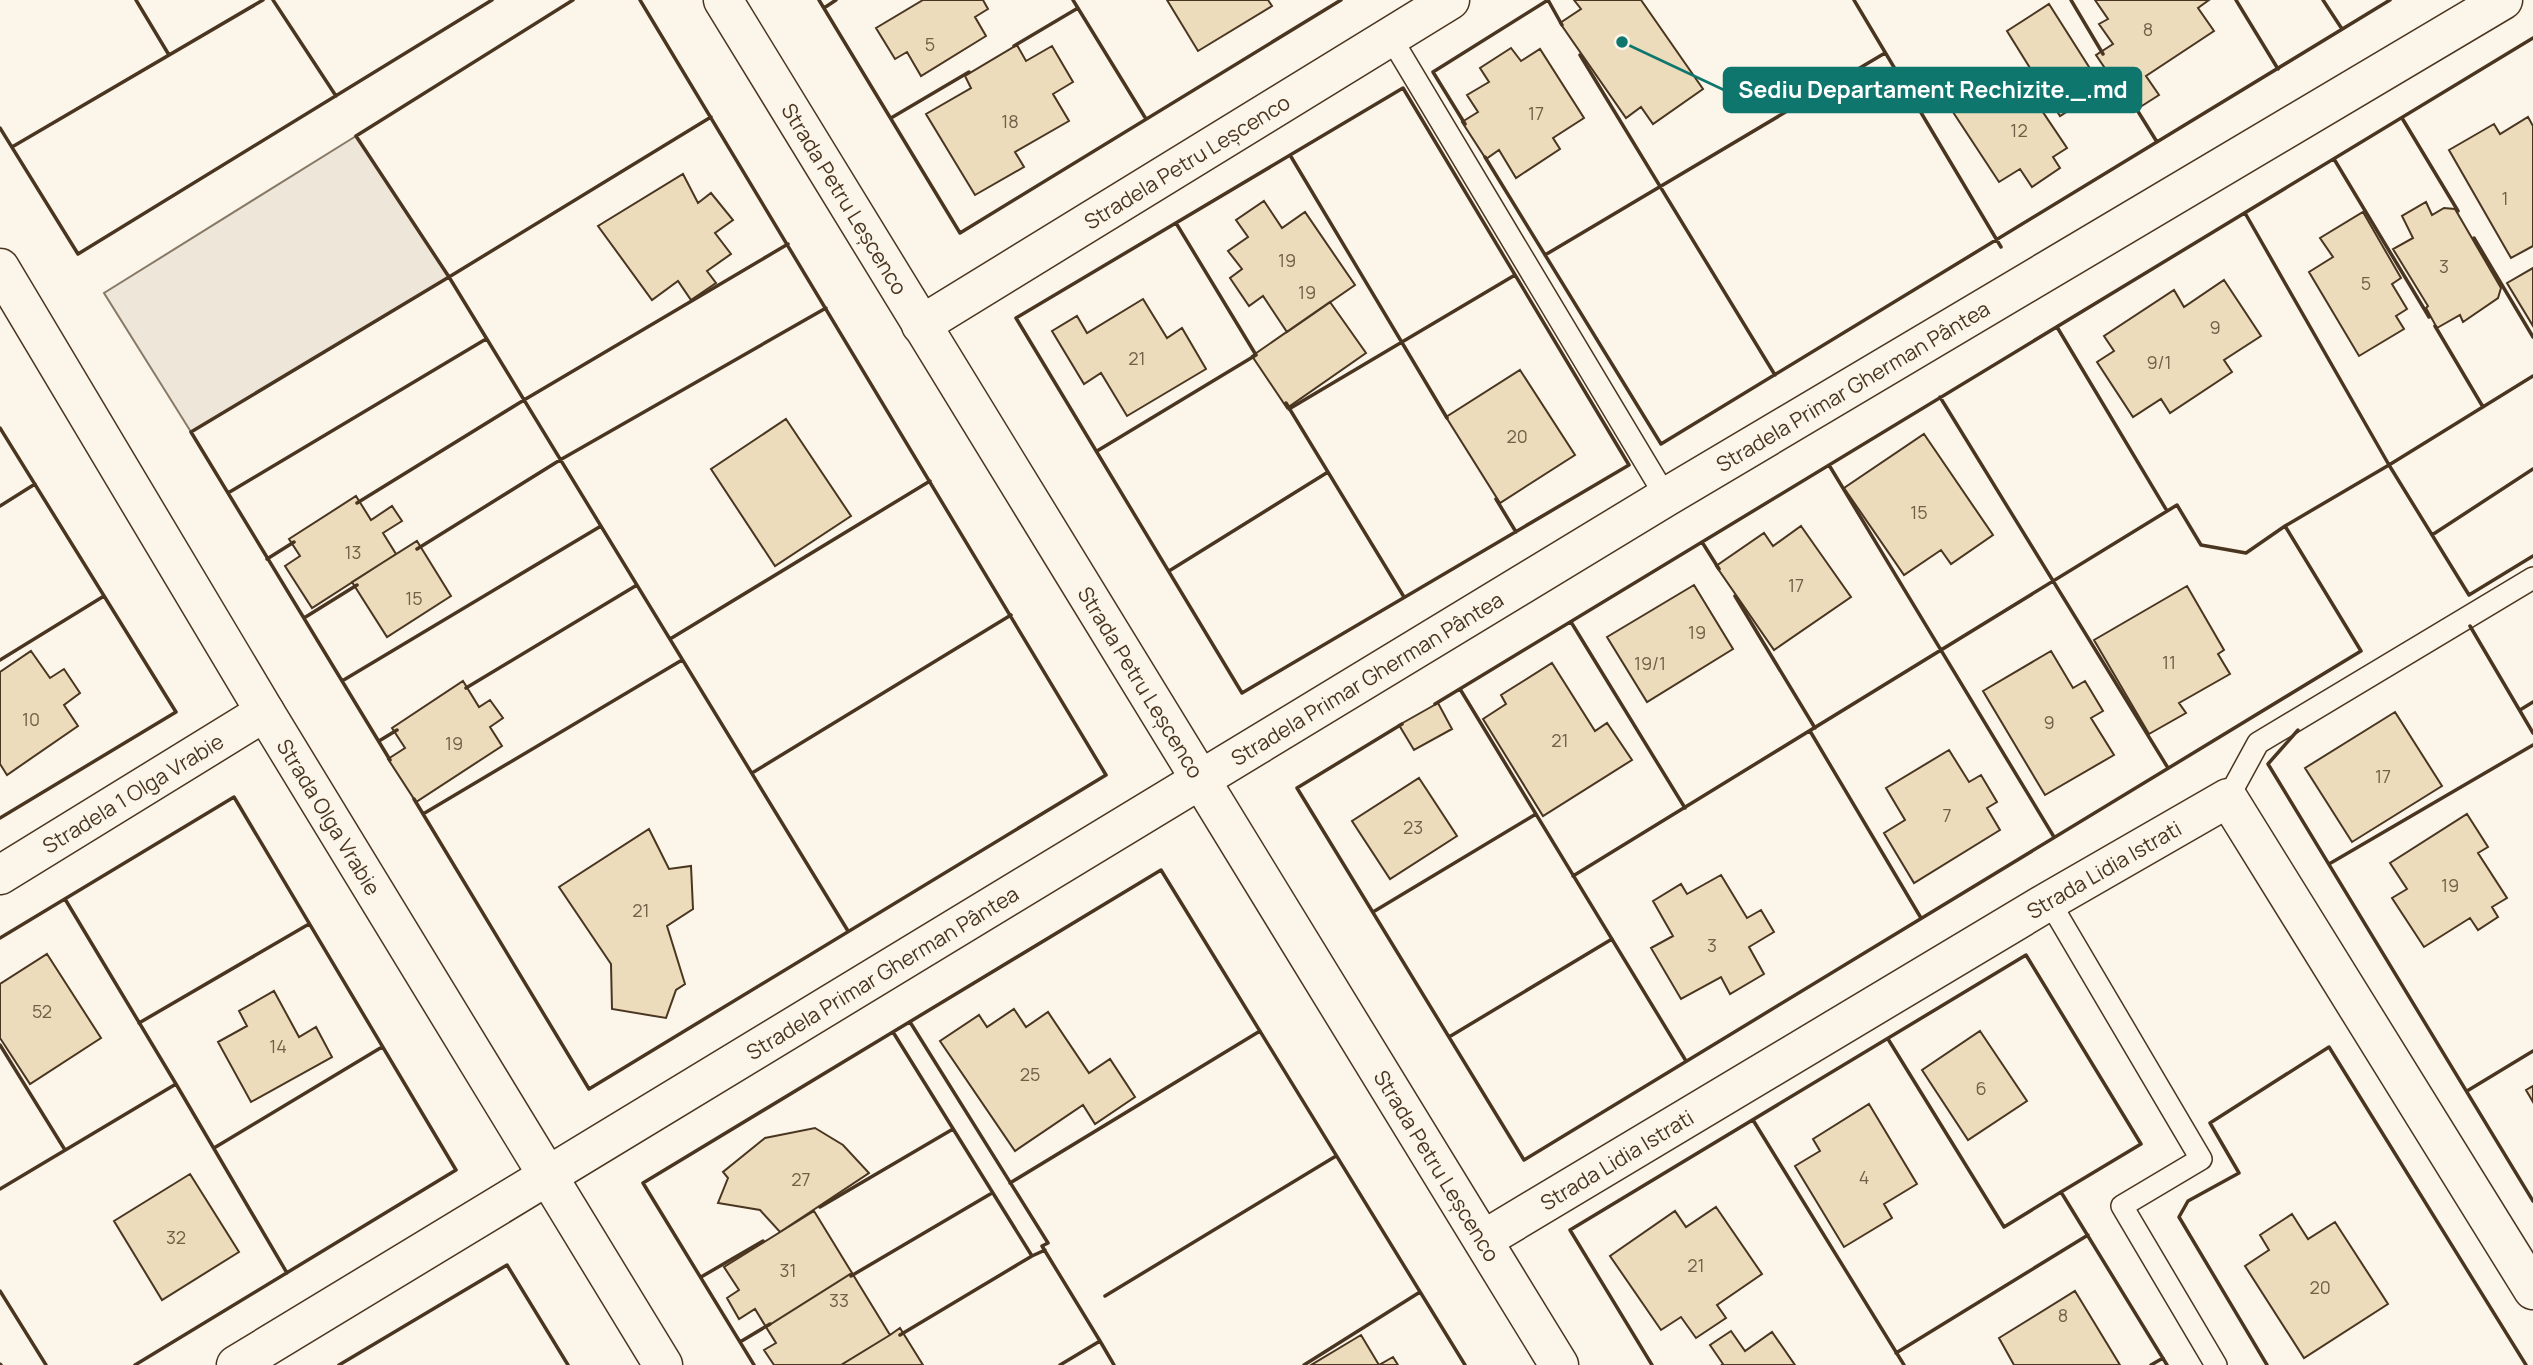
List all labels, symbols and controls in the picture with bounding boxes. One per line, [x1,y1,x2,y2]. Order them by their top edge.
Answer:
house number: 8 [2143,17,2153,41]
house number: 5 [925,32,935,56]
callout: Sediu Departament Rechizite._.md [1724,68,2141,112]
text: Sediu Departament Rechizite._.md [1738,73,2128,105]
street label: Stradela Petru Leșcenco [1079,88,1295,236]
street label: Strada Petru Leșcenco [775,98,914,300]
house number: 17 [1528,101,1544,125]
house number: 18 [1001,109,1019,133]
house number: 12 [2010,118,2028,142]
house number: 1 [2501,186,2509,210]
house number: 19 [1278,248,1296,272]
house number: 3 [2439,254,2449,278]
house number: 5 [2361,271,2371,295]
house number: 19 [1298,280,1316,304]
street label: Stradela Primar Gherman Pântea [1711,294,1995,478]
house number: 9 [2209,315,2221,339]
house number: 21 [1128,346,1146,370]
house number: 9/1 [2146,350,2172,374]
house number: 20 [1506,424,1528,448]
house number: 15 [1910,500,1928,524]
house number: 13 [345,540,361,564]
house number: 17 [1788,573,1804,597]
street label: Strada Petru Leșcenco [1072,581,1210,783]
street label: Stradela Primar Gherman Pântea [1226,585,1508,772]
house number: 15 [405,586,423,610]
house number: 19 [1688,620,1706,644]
house number: 11 [2162,650,2176,674]
house number: 19/1 [1634,651,1666,675]
house number: 10 [22,707,40,731]
house number: 9 [2043,710,2055,734]
street label: Stradela 1 Olga Vrabie [37,727,229,860]
house number: 21 [1551,728,1569,752]
house number: 19 [445,731,463,755]
street label: Strada Olga Vrabie [271,734,387,900]
house number: 17 [2375,764,2391,788]
house number: 7 [1942,803,1952,827]
street label: Strada Lidia Istrati [2021,814,2186,925]
house number: 23 [1403,815,1423,839]
house number: 19 [2441,873,2459,897]
street label: Stradela Primar Gherman Pântea [741,879,1024,1066]
house number: 21 [632,898,650,922]
house number: 3 [1707,933,1717,957]
house number: 52 [32,999,52,1023]
house number: 14 [269,1034,287,1058]
house number: 25 [1020,1062,1040,1086]
street label: Strada Petru Leșcenco [1368,1065,1506,1267]
house number: 6 [1975,1076,1987,1100]
street label: Strada Lidia Istrati [1535,1103,1699,1217]
house number: 4 [1859,1165,1869,1189]
house number: 27 [791,1167,811,1191]
house number: 32 [166,1225,186,1249]
house number: 21 [1687,1253,1705,1277]
house number: 31 [780,1258,796,1282]
house number: 20 [2309,1275,2331,1299]
house number: 33 [829,1288,849,1312]
house number: 8 [2058,1303,2068,1327]

